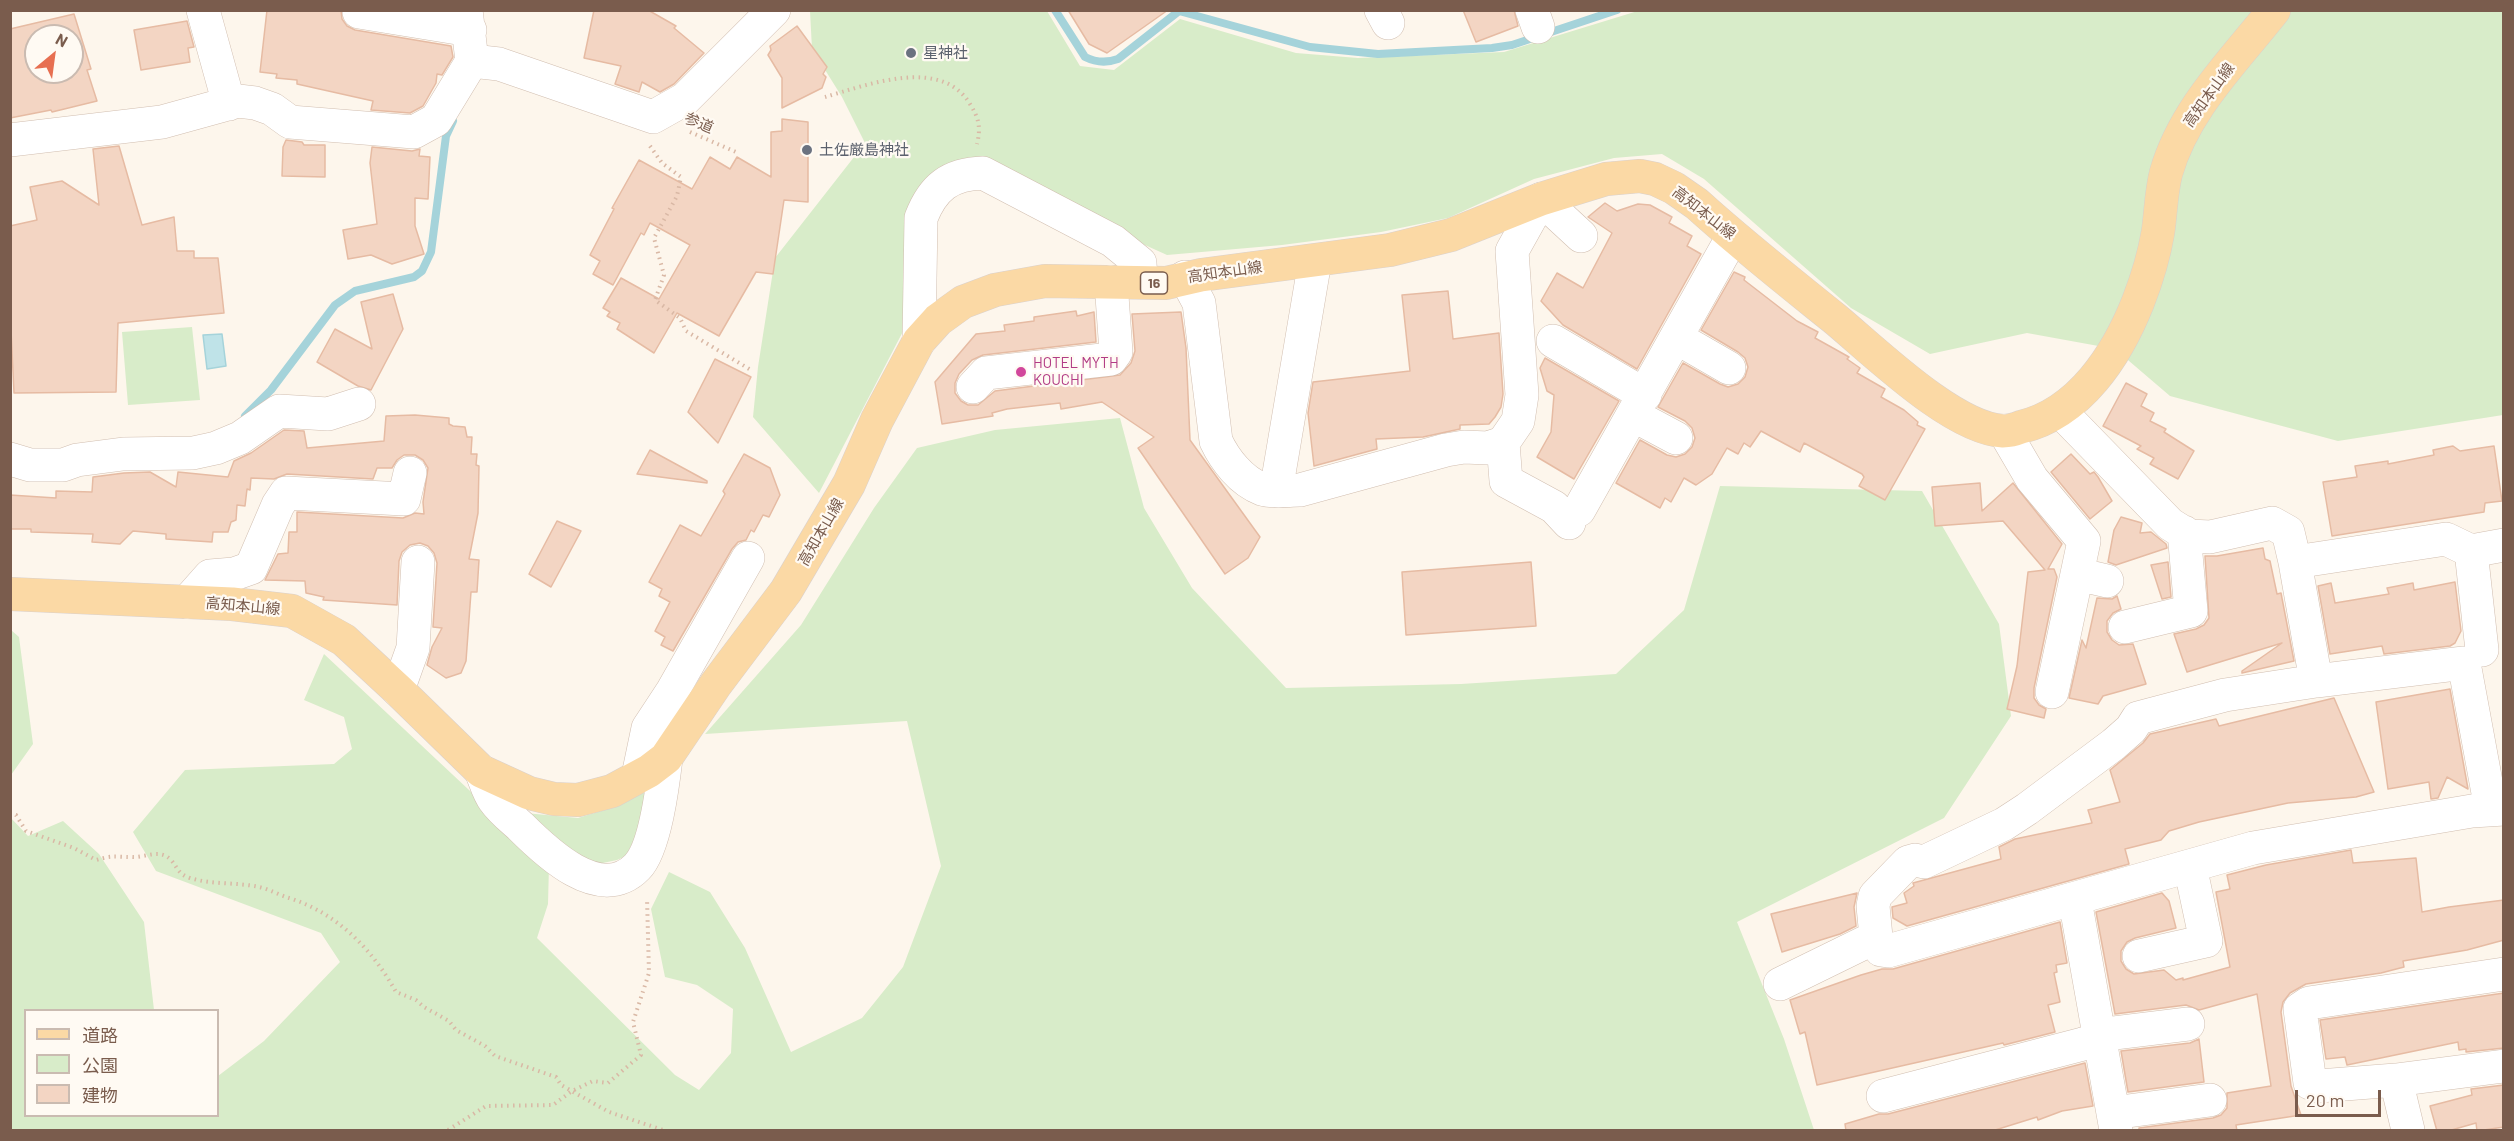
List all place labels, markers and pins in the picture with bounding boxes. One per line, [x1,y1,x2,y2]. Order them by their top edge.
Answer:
place label: 星神社 [923,44,968,62]
marker: 星神社 [904,46,918,60]
place label: 土佐厳島神社 [819,141,909,159]
marker: 土佐厳島神社 [800,143,814,157]
place label: HOTEL MYTH KOUCHI [1033,354,1119,389]
marker: HOTEL MYTH KOUCHI [1014,365,1028,379]

